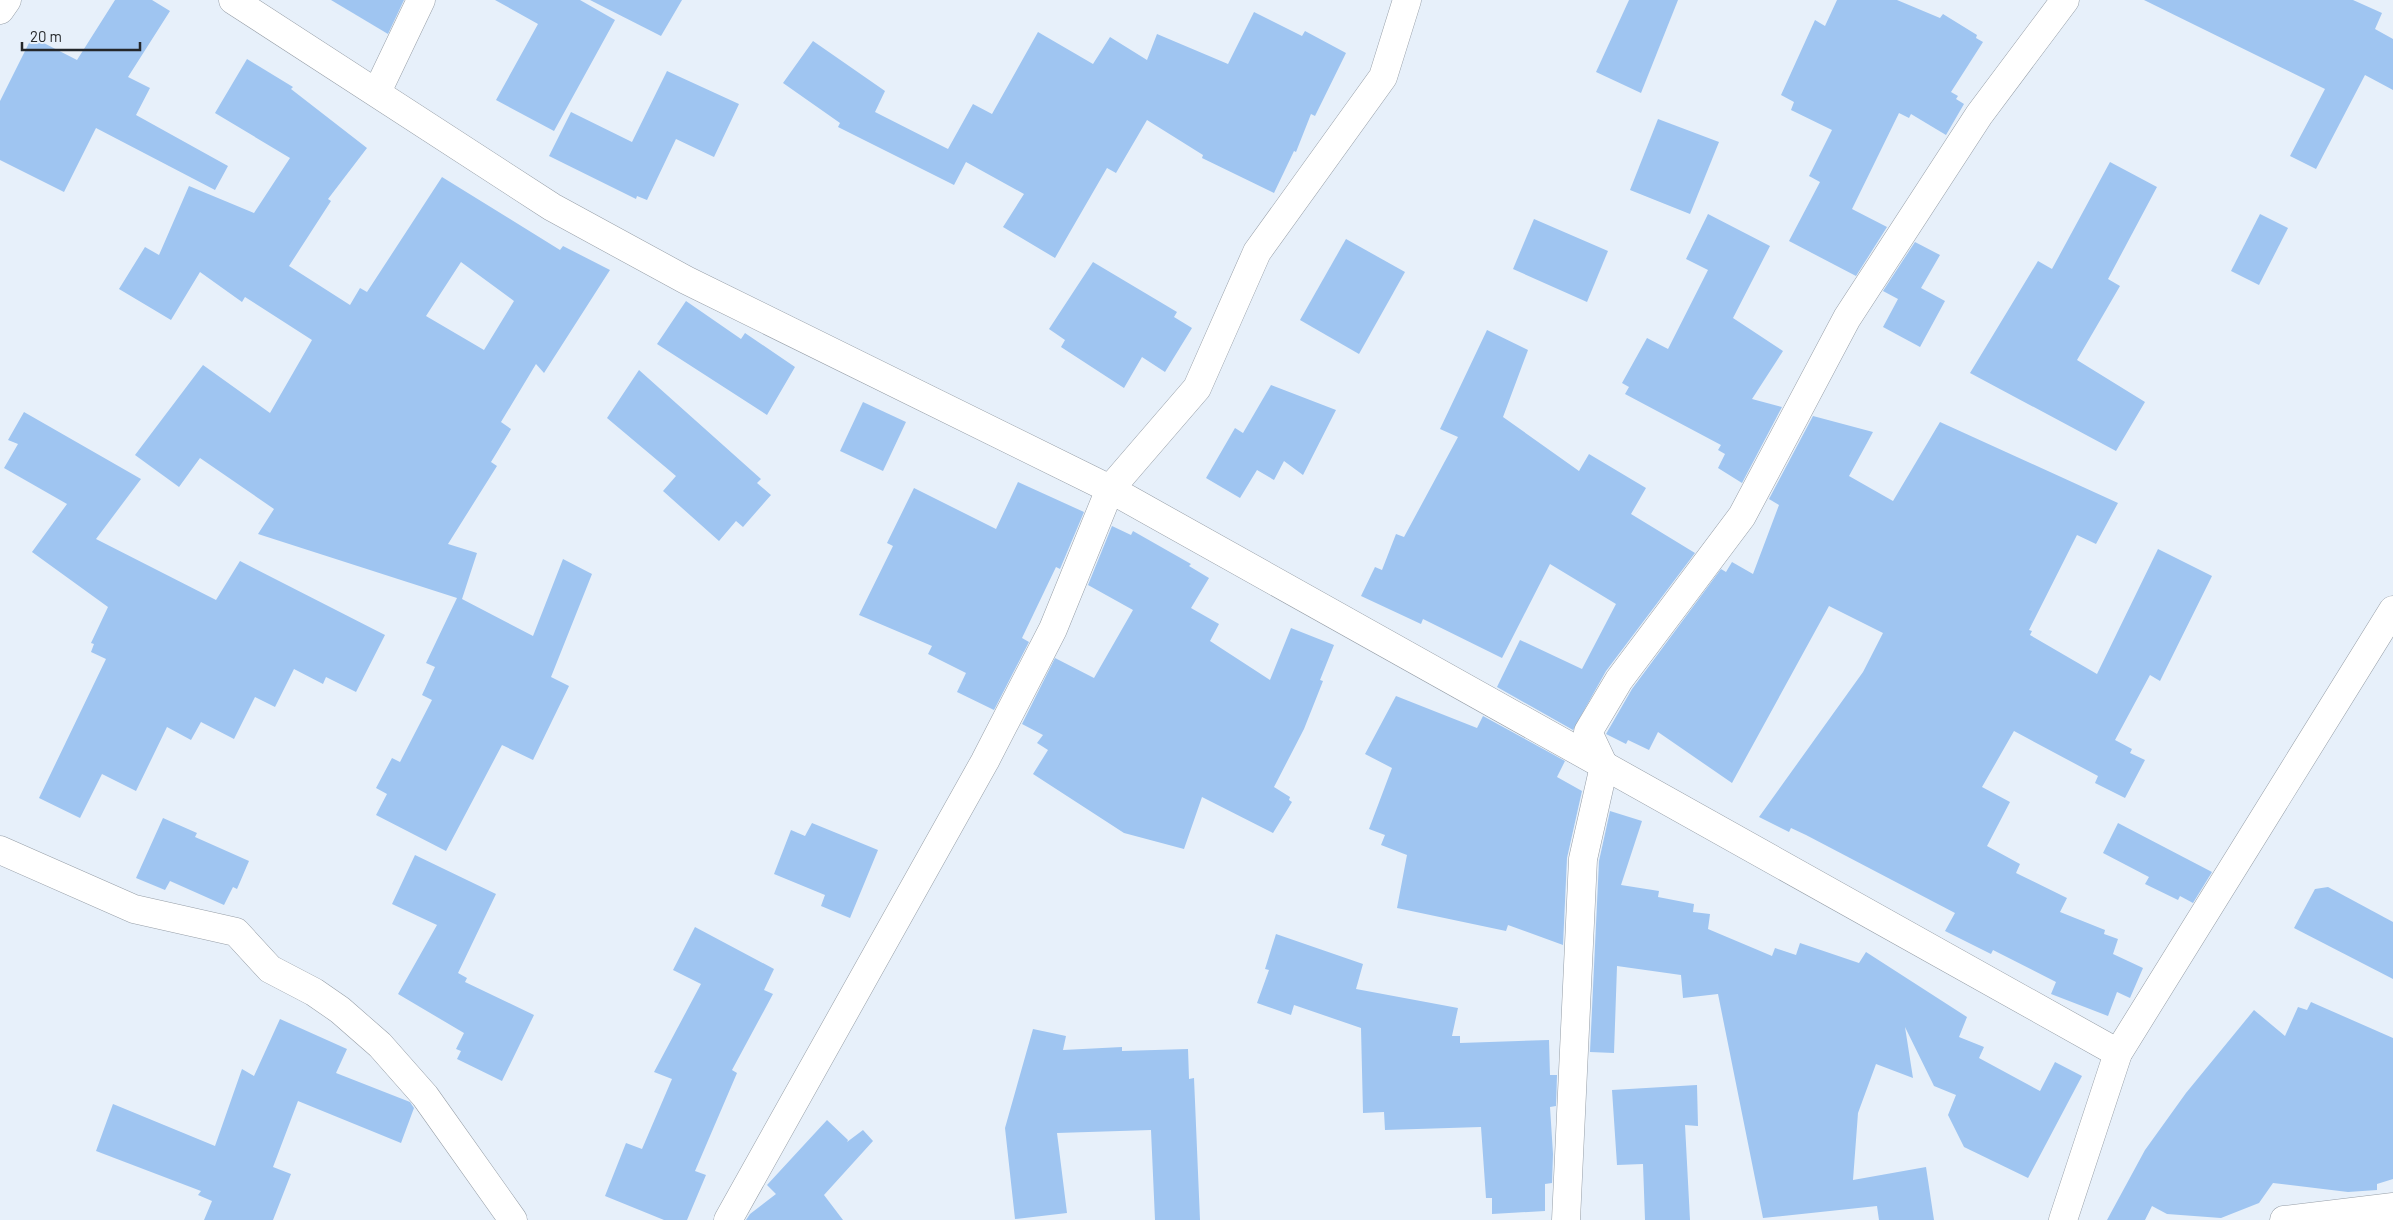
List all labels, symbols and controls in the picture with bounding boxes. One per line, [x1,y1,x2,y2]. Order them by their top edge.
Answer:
scale bar [22,20,140,52]
text: 20 m [30,27,62,45]

